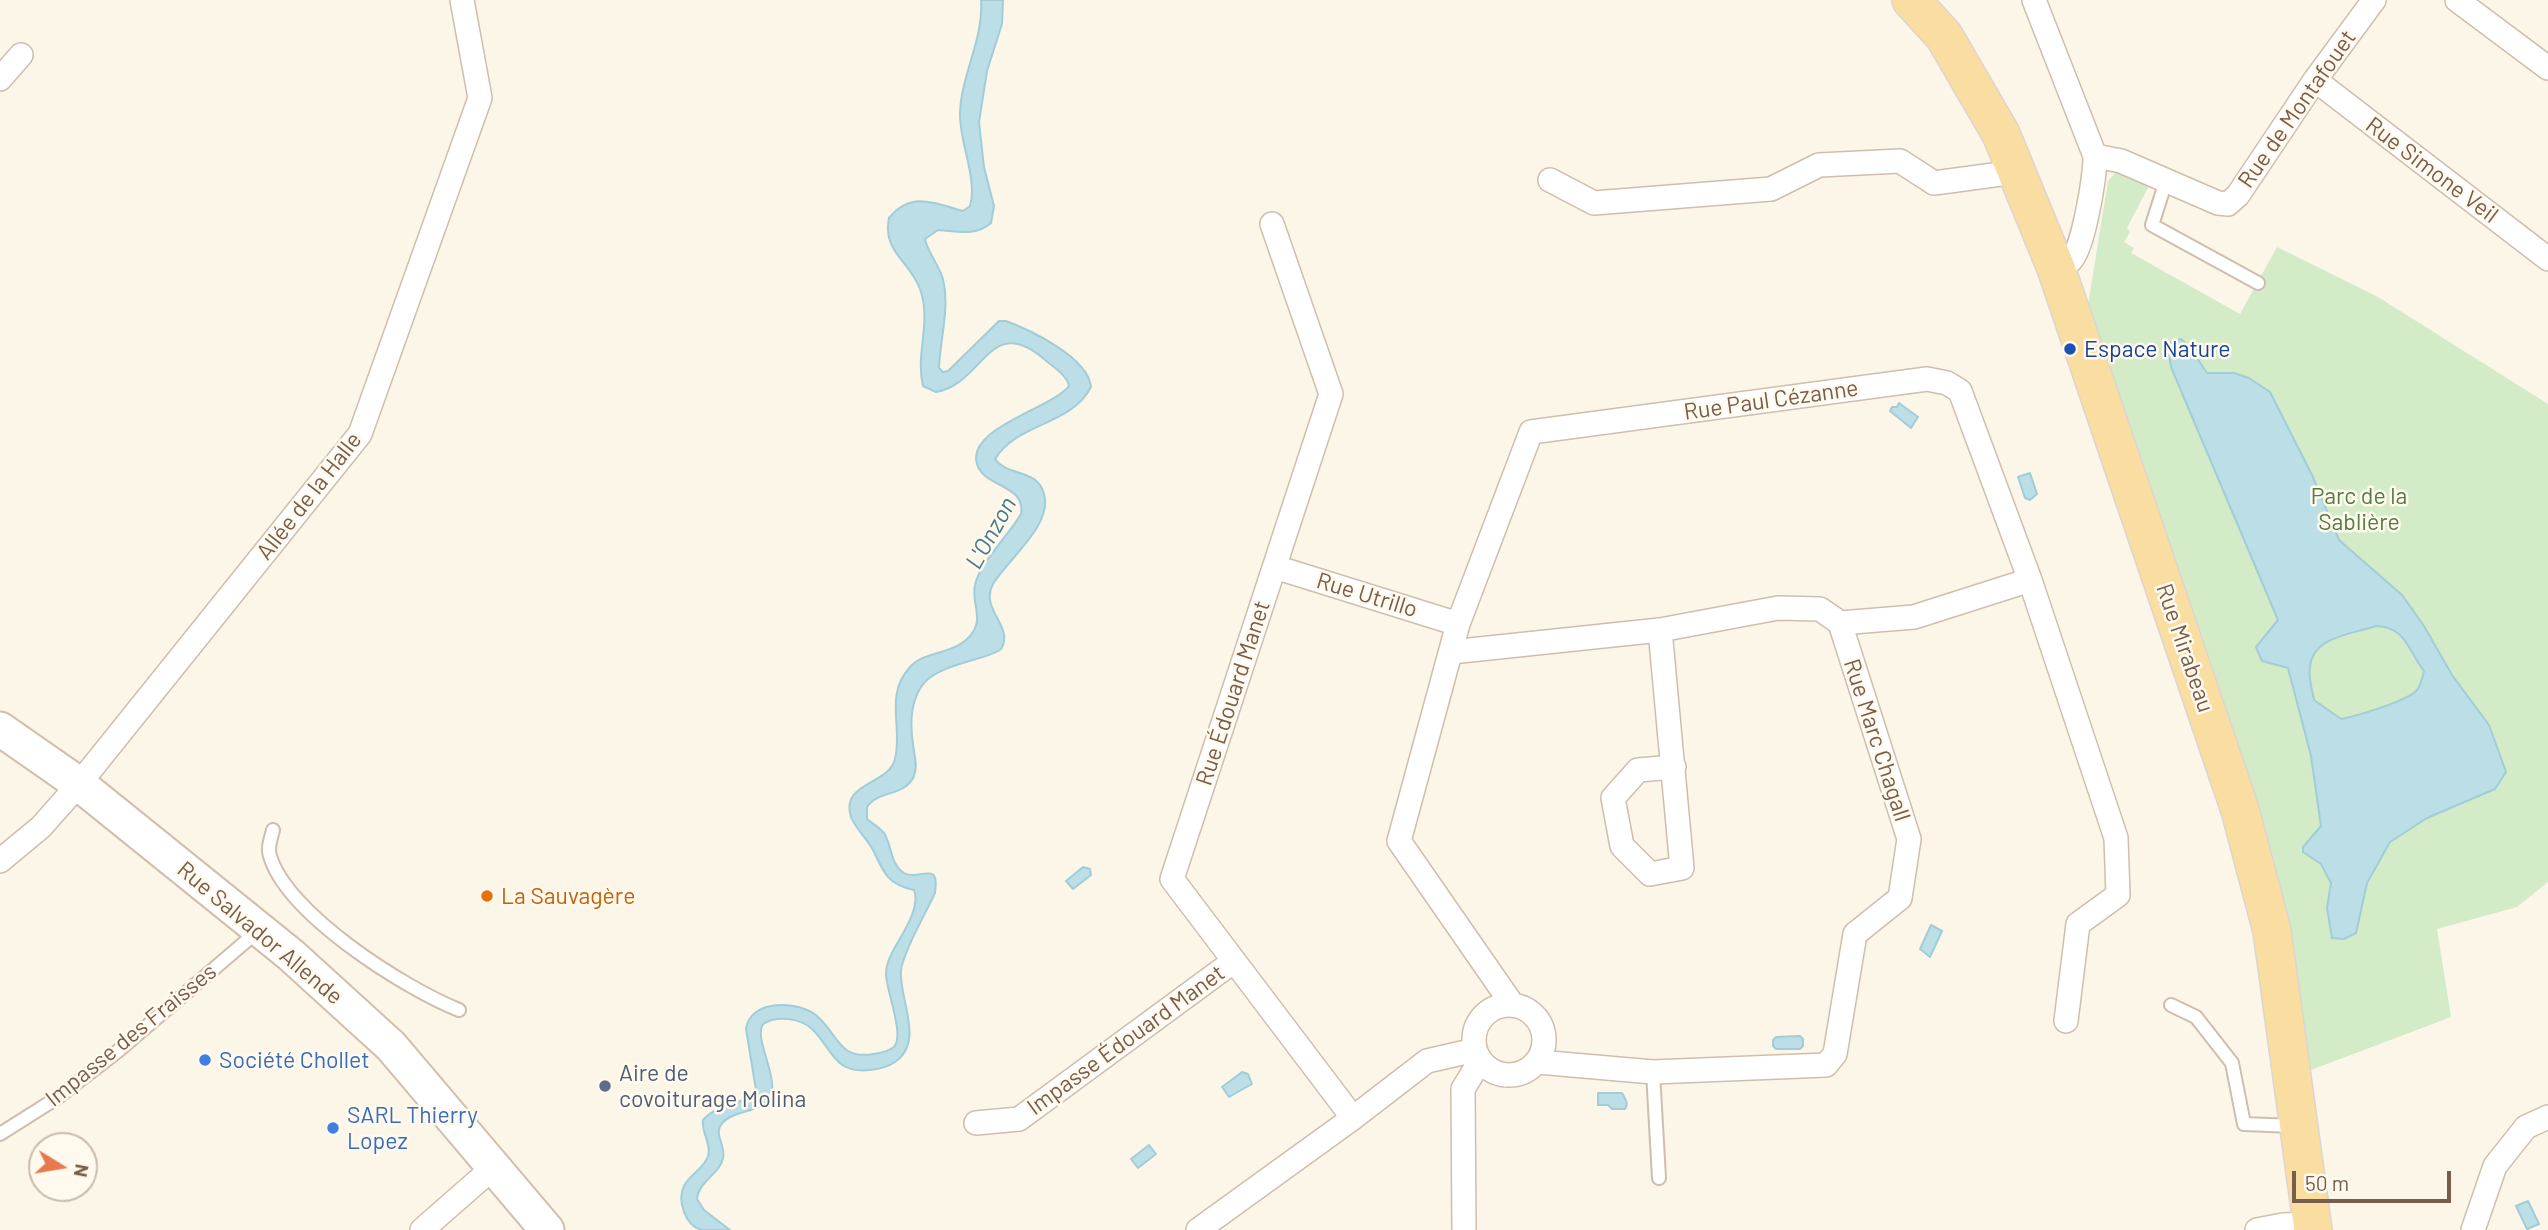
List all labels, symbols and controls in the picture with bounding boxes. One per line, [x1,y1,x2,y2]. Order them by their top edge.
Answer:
street label: Rue de Montafouet [2232,25,2362,193]
street label: Rue Simone Veil [2360,111,2504,229]
place label: Espace Nature [2084,335,2231,363]
marker: Espace Nature [2062,341,2078,357]
street label: Rue Paul Cézanne [1682,374,1860,426]
street label: Allée de la Halle [251,427,367,565]
park label: Parc de la Sablière [2311,482,2407,536]
water label: L'Onzon [960,492,1022,574]
street label: Rue Utrillo [1313,567,1421,623]
street label: Rue Mirabeau [2150,580,2220,716]
street label: Rue Édouard Manet [1190,597,1276,789]
street label: Rue Marc Chagall [1838,655,1916,825]
street label: Rue Salvador Allende [171,856,349,1010]
place label: La Sauvagère [501,882,635,910]
marker: La Sauvagère [479,888,495,904]
street label: Impasse des Fraisses [40,958,222,1112]
street label: Impasse Édouard Manet [1022,959,1230,1121]
place label: Société Chollet [219,1046,370,1074]
marker: Société Chollet [197,1052,213,1068]
place label: Aire de covoiturage Molina [619,1059,806,1113]
marker: Aire de covoiturage Molina [597,1078,613,1094]
place label: SARL Thierry Lopez [347,1101,478,1155]
marker: SARL Thierry Lopez [325,1120,341,1136]
north arrow [28,1132,98,1202]
scale bar [2296,1156,2455,1200]
text: N [70,1162,95,1179]
text: 50 m [2305,1170,2349,1195]

